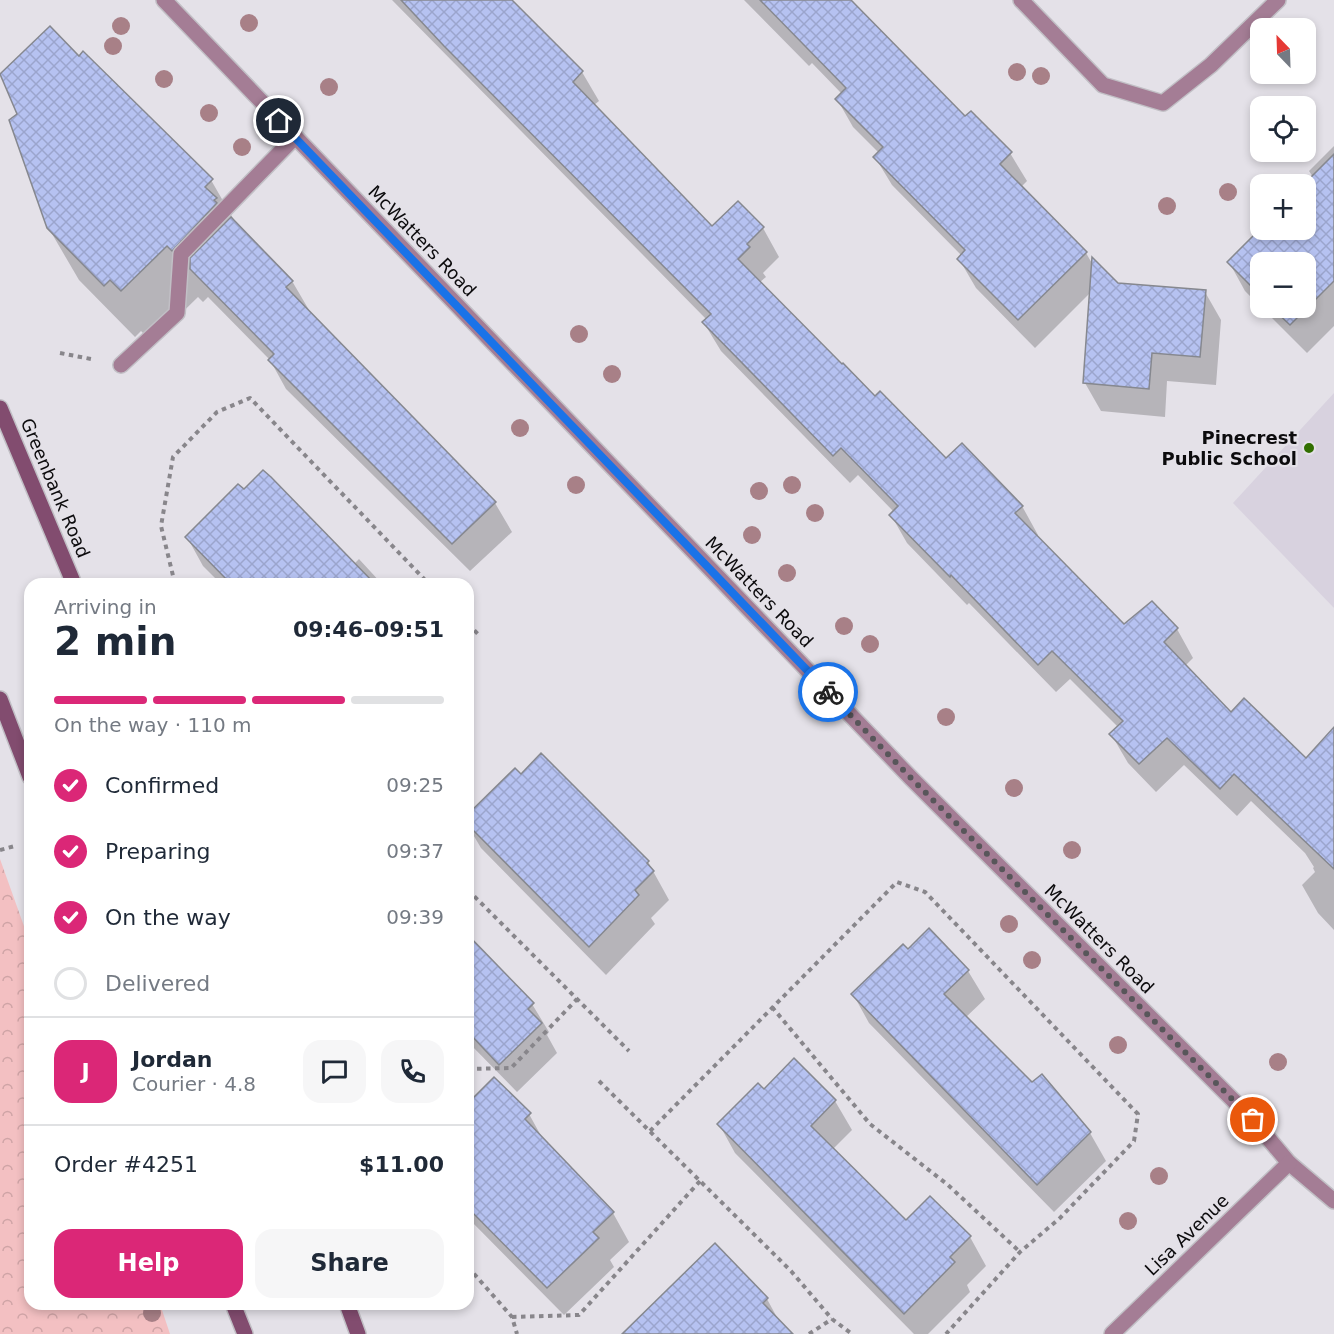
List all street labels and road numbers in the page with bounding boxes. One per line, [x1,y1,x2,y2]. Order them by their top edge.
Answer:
street label: McWatters Road [364,181,481,300]
street label: Greenbank Road [17,415,94,561]
street label: McWatters Road [701,532,818,651]
street label: McWatters Road [1040,880,1158,998]
street label: Lisa Avenue [1140,1190,1233,1280]

